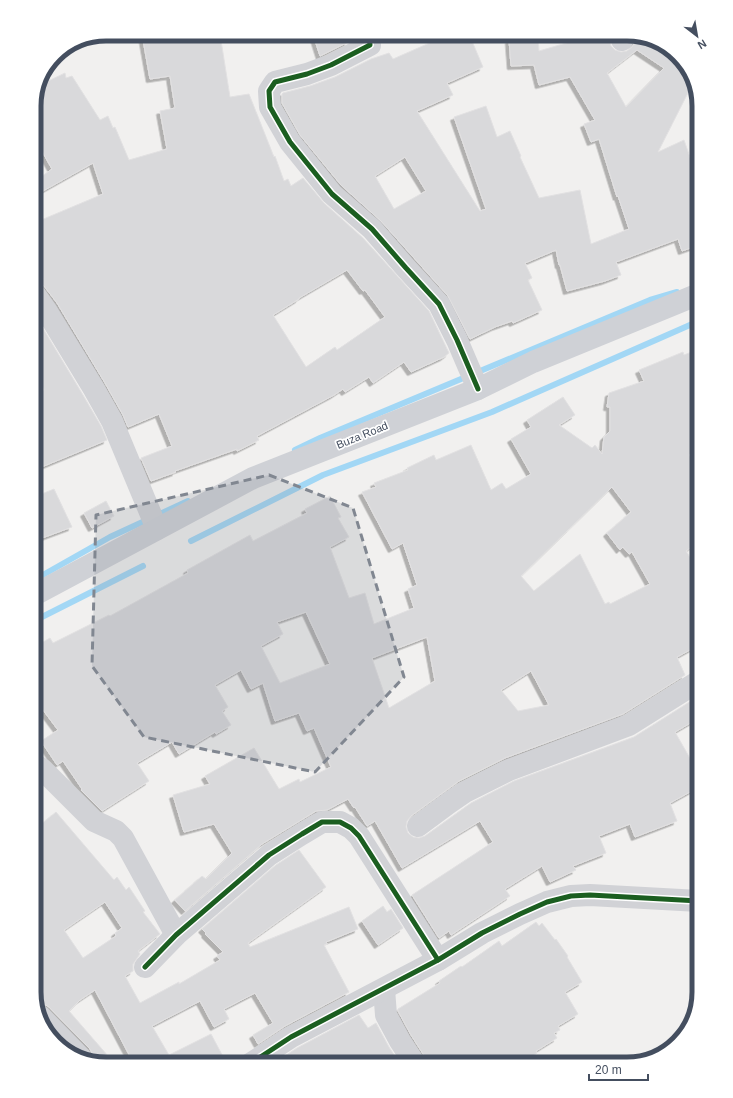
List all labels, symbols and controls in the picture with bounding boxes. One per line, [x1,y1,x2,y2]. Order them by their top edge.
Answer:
north arrow [677,16,717,56]
text: N [696,37,709,52]
street label: Buza Road [335,419,389,451]
scale bar [589,1056,648,1082]
text: 20 m [595,1063,622,1077]

